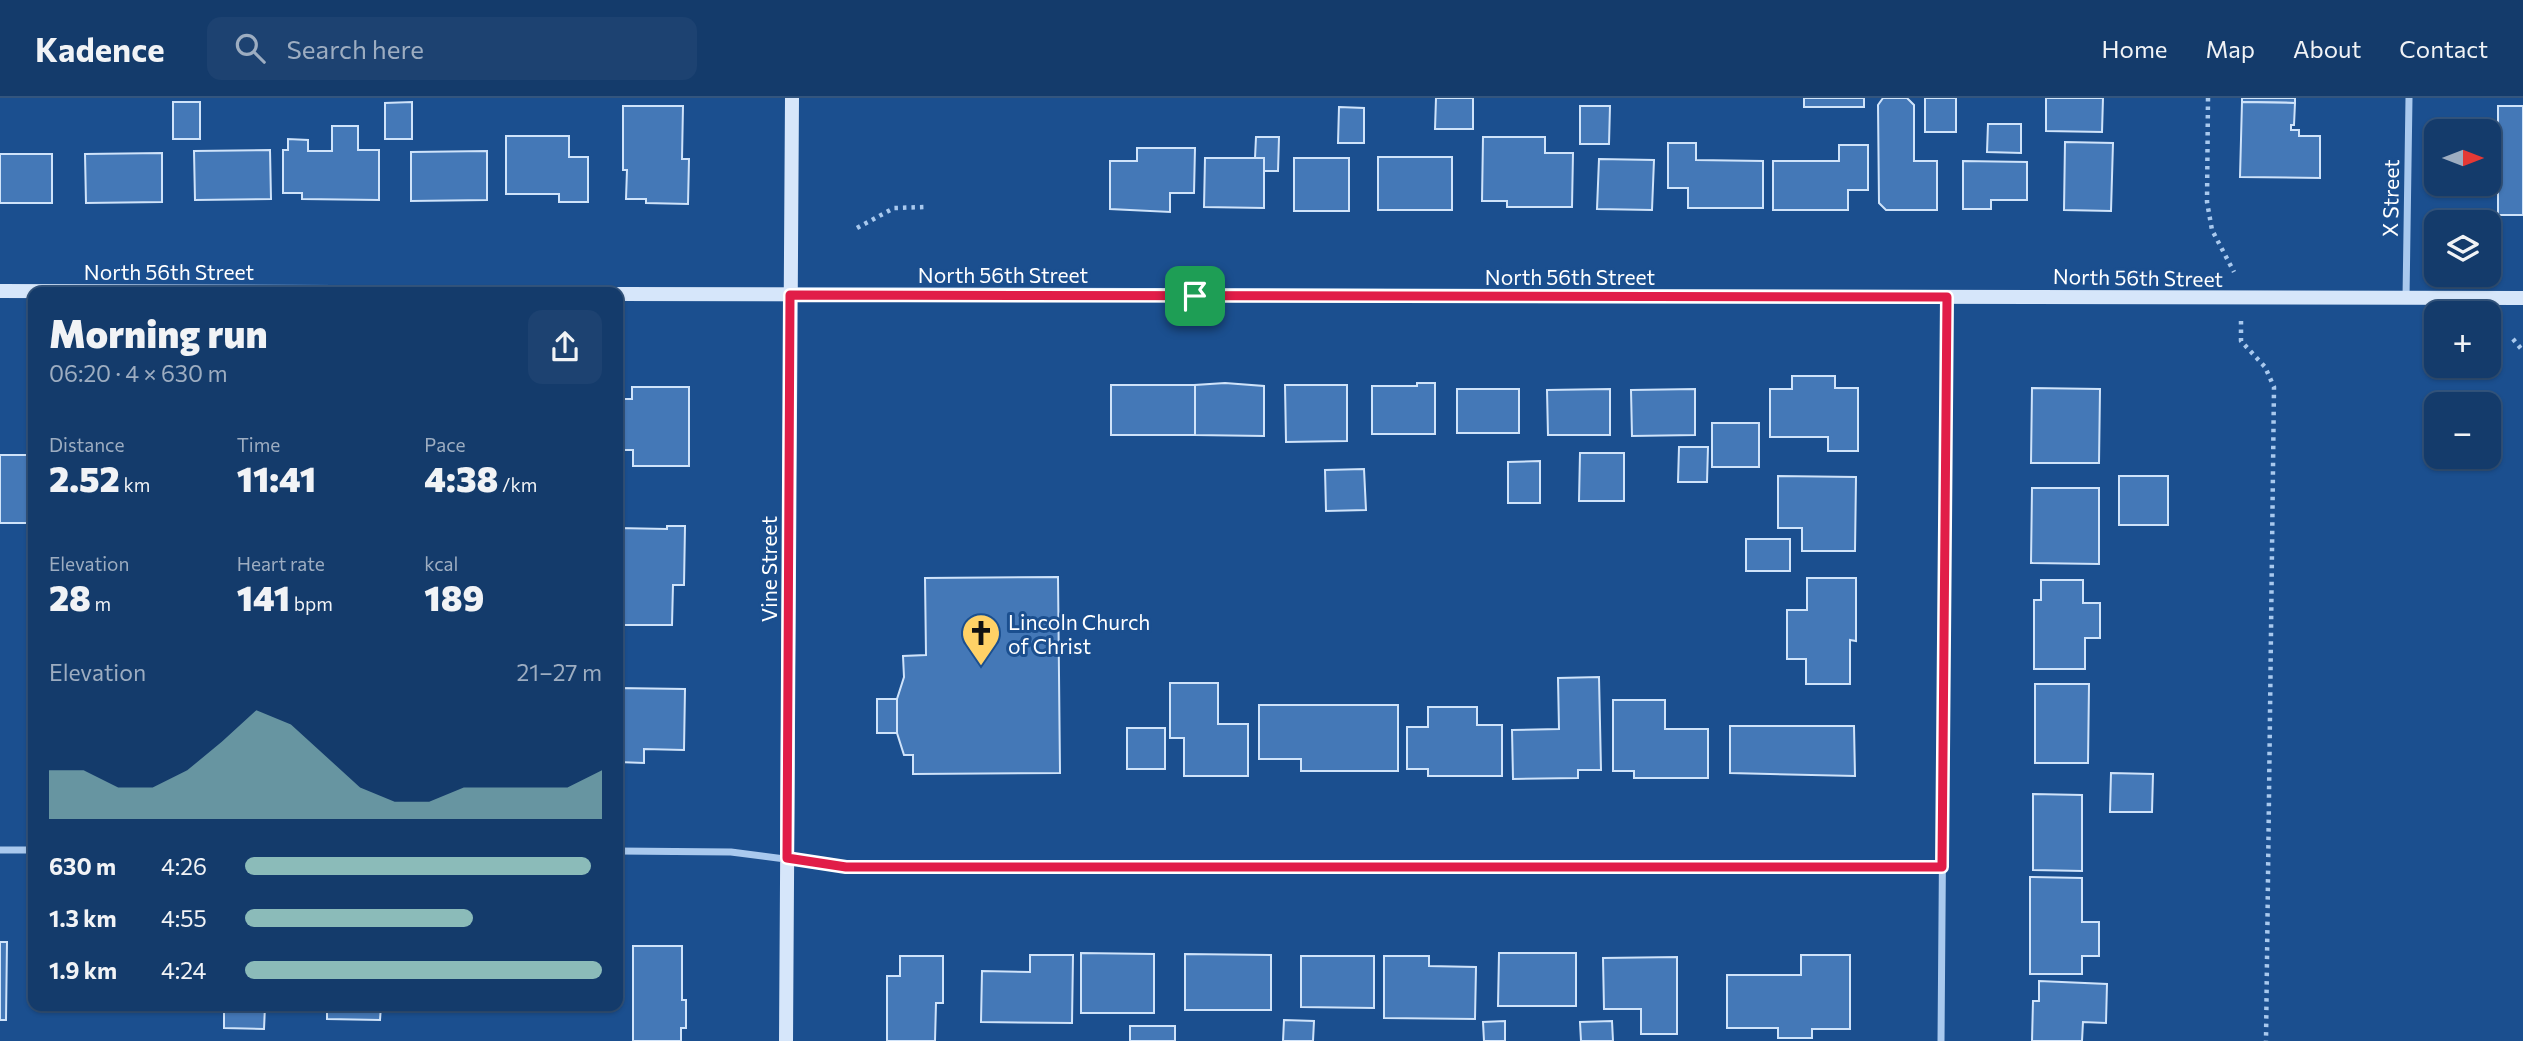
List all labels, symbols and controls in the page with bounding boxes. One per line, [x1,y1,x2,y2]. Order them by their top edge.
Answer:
search box [207,17,697,80]
text: Kadence [35,28,165,69]
icon: search [231,29,269,67]
text: Search here [287,33,424,64]
text: Home [2102,34,2168,63]
text: Map [2206,34,2255,63]
text: About [2293,34,2361,63]
text: Contact [2399,34,2488,63]
north arrow [2424,119,2501,196]
map controls [2424,119,2501,469]
street label: X Street [2377,159,2403,237]
button: layers [2424,210,2501,287]
street label: North 56th Street [84,259,254,284]
street label: North 56th Street [918,262,1088,287]
street label: North 56th Street [2053,263,2223,291]
street label: North 56th Street [1485,264,1655,289]
pin [1165,266,1225,326]
icon: arrive [1176,277,1214,315]
button: + [2424,301,2501,378]
text: Morning run [49,309,268,356]
button: share [528,310,602,384]
text: 06:20 · 4 × 630 m [49,359,227,387]
button: − [2424,392,2501,469]
text: Distance [49,433,125,456]
text: Time [237,433,280,456]
text: Pace [424,433,466,456]
text: 2.52 [49,456,120,499]
text: 11:41 [237,456,316,499]
text: 4:38 [424,456,498,499]
text: km [120,473,150,496]
text: /km [498,473,537,496]
street label: Vine Street [756,516,781,622]
text: Elevation [49,552,129,575]
text: Heart rate [237,552,325,575]
text: kcal [424,552,458,575]
text: 28 [49,575,91,618]
text: 141 [237,575,290,618]
text: 189 [424,575,484,618]
text: m [91,592,111,615]
text: bpm [290,592,333,615]
place label: Lincoln Church of Christ [1008,609,1150,658]
church icon: Lincoln Church of Christ [960,612,1002,667]
text: Elevation [49,658,146,686]
text: 21–27 m [517,658,602,686]
text: 630 m [49,852,116,880]
text: 4:26 [161,852,207,880]
text: 1.3 km [49,904,117,932]
text: 4:55 [161,904,207,932]
text: 1.9 km [49,956,117,984]
text: 4:24 [161,956,206,984]

